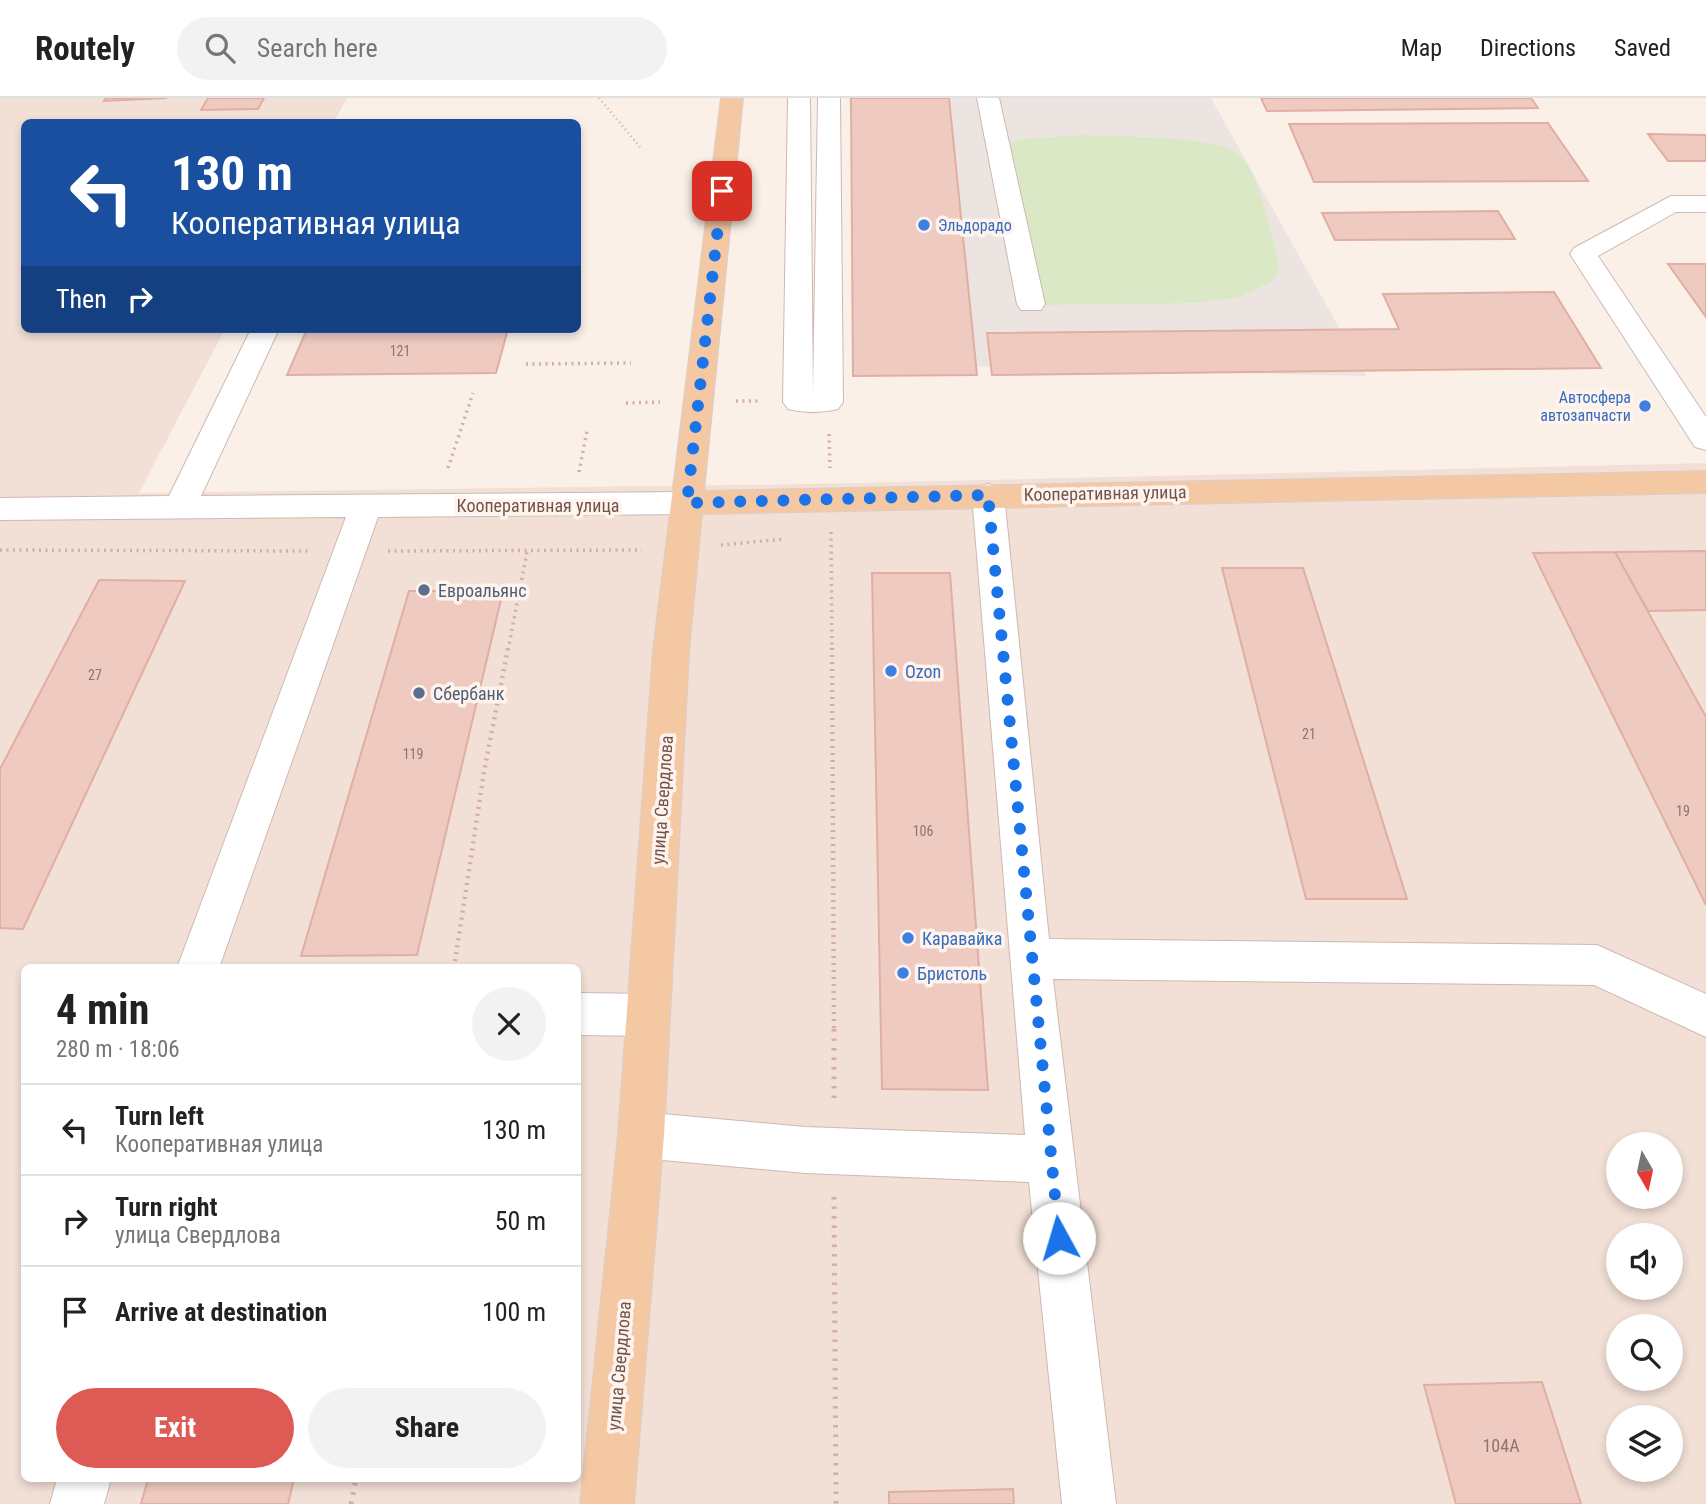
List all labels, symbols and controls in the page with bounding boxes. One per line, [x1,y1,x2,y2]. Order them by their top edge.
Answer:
search box [177,17,667,80]
text: Routely [35,29,135,68]
icon: search [201,29,239,67]
text: Search here [257,33,378,63]
text: Map [1401,34,1442,62]
text: Directions [1480,34,1576,62]
text: Saved [1614,34,1671,62]
text: 130 m [171,145,293,202]
icon: left [56,147,147,238]
pin [692,161,752,221]
icon: arrive [703,172,741,210]
text: Кооперативная улица [171,204,461,242]
place label: Эльдорадо [938,216,1012,235]
marker: Эльдорадо [916,217,932,233]
icon: right [121,280,159,318]
text: Then [56,284,107,314]
house number: 121 [390,343,410,359]
place label: Автосфера автозапчасти [1540,388,1631,425]
marker: Автосфера автозапчасти [1637,398,1653,414]
street label: Кооперативная улица [1023,481,1187,505]
street label: Кооперативная улица [457,495,619,516]
place label: Евроальянс [438,580,527,601]
marker: Евроальянс [416,582,432,598]
place label: Ozon [905,661,941,682]
marker: Ozon [883,663,899,679]
house number: 27 [88,667,102,683]
place label: Сбербанк [433,683,505,704]
marker: Сбербанк [411,685,427,701]
house number: 21 [1302,726,1316,742]
street label: улица Свердлова [647,735,677,865]
house number: 119 [403,746,423,762]
house number: 19 [1676,803,1690,819]
house number: 106 [913,823,933,839]
place label: Каравайка [922,928,1002,949]
marker: Каравайка [900,930,916,946]
place label: Бристоль [917,963,987,984]
marker: Бристоль [895,965,911,981]
text: 4 min [56,985,149,1034]
button: close [472,987,546,1061]
text: 280 m · 18:06 [56,1036,180,1063]
text: Turn left [115,1101,204,1131]
icon: left [56,1111,94,1149]
text: 130 m [482,1115,546,1145]
text: Кооперативная улица [115,1131,323,1158]
north arrow [1606,1132,1684,1209]
map controls [1606,1132,1683,1482]
text: Turn right [115,1192,217,1222]
position arrow [1022,1201,1096,1275]
icon: right [56,1202,94,1240]
text: 50 m [495,1206,546,1236]
text: улица Свердлова [115,1222,281,1249]
button: sound [1606,1223,1683,1300]
icon: arrive [56,1293,94,1331]
text: Arrive at destination [115,1297,327,1327]
text: 100 m [482,1297,546,1327]
street label: улица Свердлова [603,1301,635,1431]
button: search [1606,1314,1683,1391]
button: Exit [56,1388,294,1468]
button: Share [308,1388,546,1468]
button: layers [1606,1405,1683,1482]
house number: 104А [1482,1435,1520,1456]

